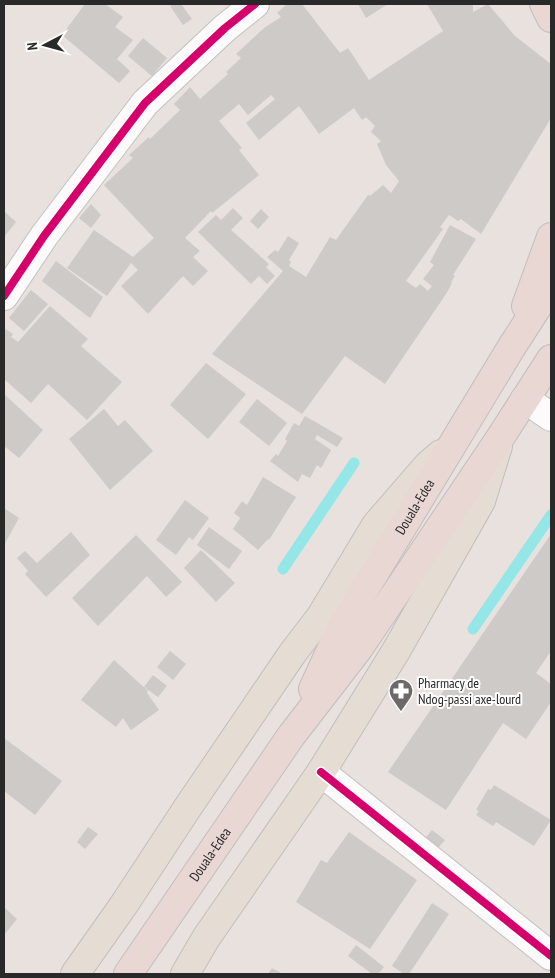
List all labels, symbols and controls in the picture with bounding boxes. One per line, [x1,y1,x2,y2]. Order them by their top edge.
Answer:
north arrow [20,20,70,70]
text: N [23,42,41,51]
street label: Douala-Edea [391,476,438,538]
place label: Pharmacy de Ndog-passi axe-lourd [418,674,521,708]
pharmacy icon: Pharmacy de Ndog-passi axe-lourd [388,678,414,712]
street label: Douala-Edea [185,824,235,885]

